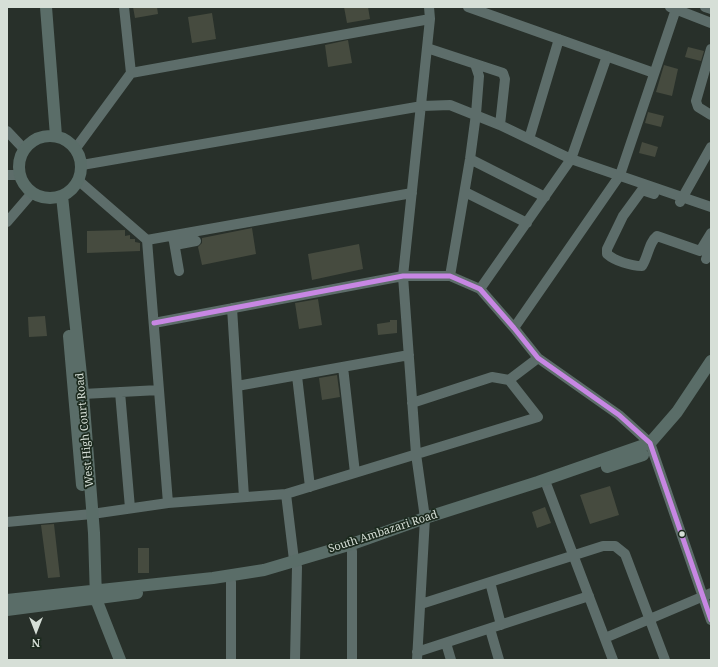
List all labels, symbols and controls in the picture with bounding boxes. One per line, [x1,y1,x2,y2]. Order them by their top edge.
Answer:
street label: West High Court Road [73,372,97,488]
street label: South Ambazari Road [327,508,439,556]
unlabelled marker [677,529,687,539]
north arrow [16,611,56,651]
text: N [32,636,40,651]

